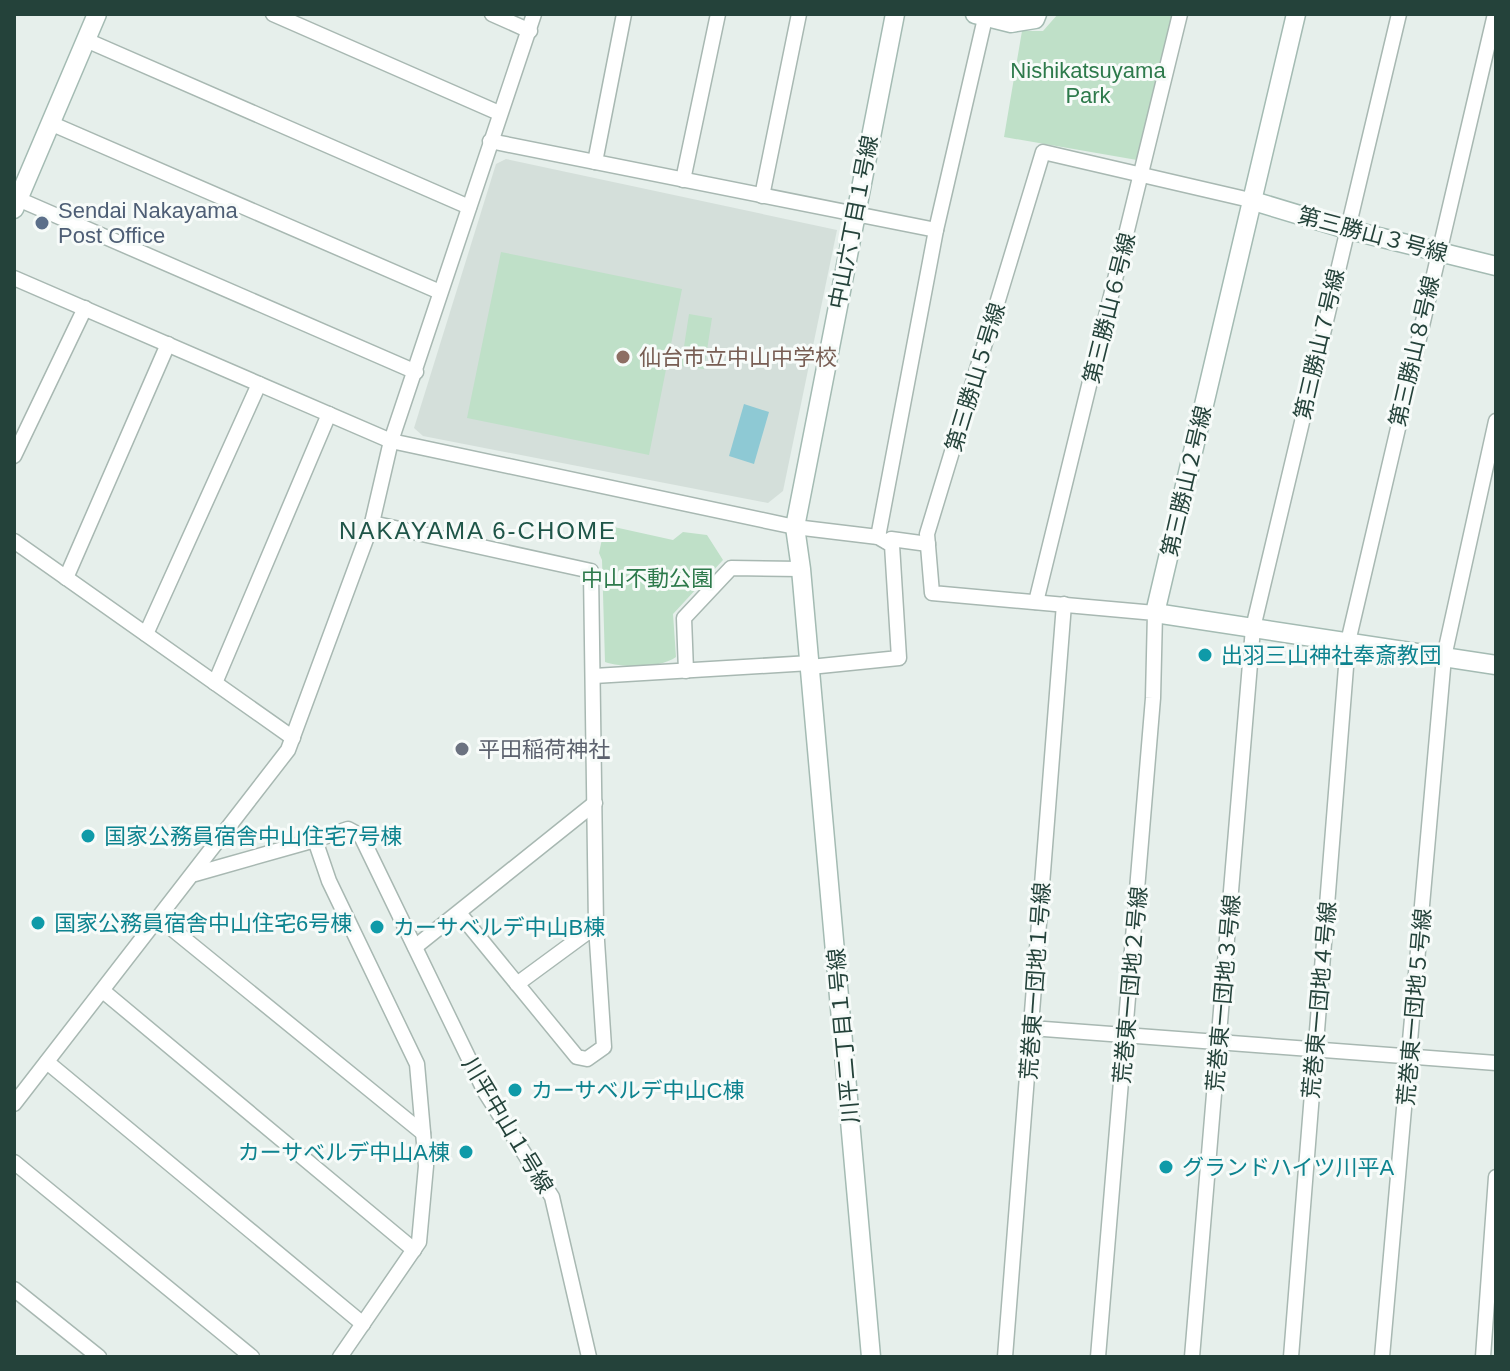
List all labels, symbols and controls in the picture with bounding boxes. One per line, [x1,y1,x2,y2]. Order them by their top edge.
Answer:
park label: Nishikatsuyama Park [1010,58,1166,108]
street label: 中山六丁目１号線 [824,133,883,311]
place label: Sendai Nakayama Post Office [58,198,239,248]
street label: 第三勝山３号線 [1295,202,1450,266]
marker: Sendai Nakayama Post Office [33,214,51,232]
street label: 第三勝山６号線 [1079,230,1140,386]
street label: 第三勝山７号線 [1290,266,1349,422]
street label: 第三勝山８号線 [1385,273,1444,429]
street label: 第三勝山５号線 [941,300,1010,454]
place label: 仙台市立中山中学校 [639,345,837,370]
marker: 仙台市立中山中学校 [614,348,632,366]
street label: 第三勝山２号線 [1157,403,1216,559]
district label: NAKAYAMA 6-CHOME [339,517,617,544]
park label: 中山不動公園 [581,566,713,591]
place label: 出羽三山神社奉斎教団 [1221,643,1441,668]
marker: 出羽三山神社奉斎教団 [1196,646,1214,664]
place label: 平田稲荷神社 [478,737,610,762]
marker: 平田稲荷神社 [453,740,471,758]
place label: 国家公務員宿舎中山住宅7号棟 [104,824,402,849]
marker: 国家公務員宿舎中山住宅7号棟 [79,827,97,845]
street label: 荒巻東一団地１号線 [1016,881,1055,1081]
street label: 荒巻東一団地２号線 [1109,885,1152,1085]
street label: 荒巻東一団地３号線 [1202,893,1245,1093]
street label: 荒巻東一団地４号線 [1298,900,1341,1100]
street label: 荒巻東一団地５号線 [1393,907,1436,1107]
place label: 国家公務員宿舎中山住宅6号棟 [54,911,352,936]
marker: 国家公務員宿舎中山住宅6号棟 [29,914,47,932]
place label: カーサベルデ中山B棟 [393,915,605,940]
marker: カーサベルデ中山B棟 [368,918,386,936]
street label: 川平二丁目１号線 [823,947,864,1125]
street label: 川平中山１号線 [457,1053,558,1198]
place label: カーサベルデ中山C棟 [531,1078,744,1103]
marker: カーサベルデ中山C棟 [506,1081,524,1099]
place label: カーサベルデ中山A棟 [238,1140,450,1165]
marker: カーサベルデ中山A棟 [457,1143,475,1161]
place label: グランドハイツ川平A [1182,1155,1395,1180]
marker: グランドハイツ川平A [1157,1158,1175,1176]

